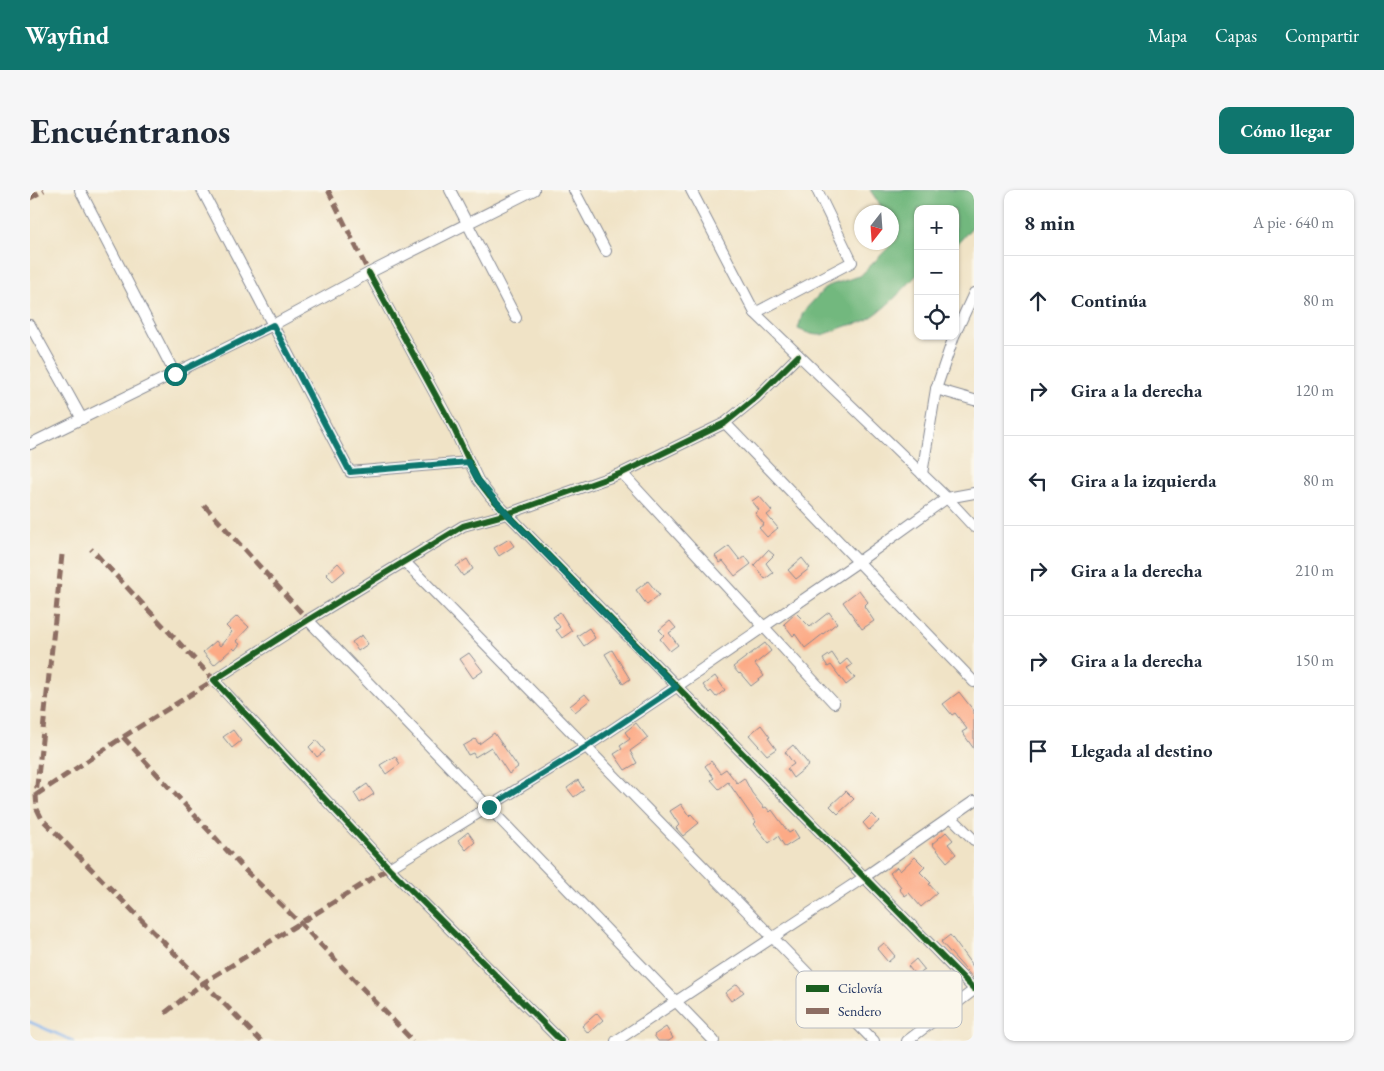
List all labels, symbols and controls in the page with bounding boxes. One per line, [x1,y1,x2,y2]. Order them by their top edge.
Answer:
text: Wayfind [25,20,109,51]
text: Mapa [1148,24,1187,47]
text: Capas [1215,24,1257,47]
text: Compartir [1285,24,1359,47]
button: Cómo llegar [1219,107,1354,154]
text: Encuéntranos [30,108,230,153]
north arrow [854,205,899,250]
map controls [914,205,959,340]
button: + [914,205,959,250]
text: 8 min [1024,209,1075,236]
text: A pie · 640 m [1253,212,1334,233]
button: − [914,250,959,295]
icon: ahead [1024,287,1052,315]
text: Continúa [1071,288,1147,313]
text: 80 m [1303,290,1334,311]
button: locate [914,295,959,340]
route start [164,363,187,386]
icon: right [1024,377,1052,405]
text: Gira a la derecha [1071,378,1202,403]
text: 120 m [1295,380,1334,401]
icon: left [1024,467,1052,495]
text: Gira a la izquierda [1071,468,1217,493]
text: 80 m [1303,470,1334,491]
icon: right [1024,557,1052,585]
text: Gira a la derecha [1071,558,1202,583]
text: 210 m [1295,560,1334,581]
icon: right [1024,647,1052,675]
text: Gira a la derecha [1071,648,1202,673]
text: 150 m [1295,650,1334,671]
icon: arrive [1024,737,1052,765]
text: Llegada al destino [1071,738,1213,763]
route end [478,796,501,819]
legend [796,971,962,1028]
text: Ciclovía [838,979,883,997]
text: Sendero [838,1002,882,1020]

